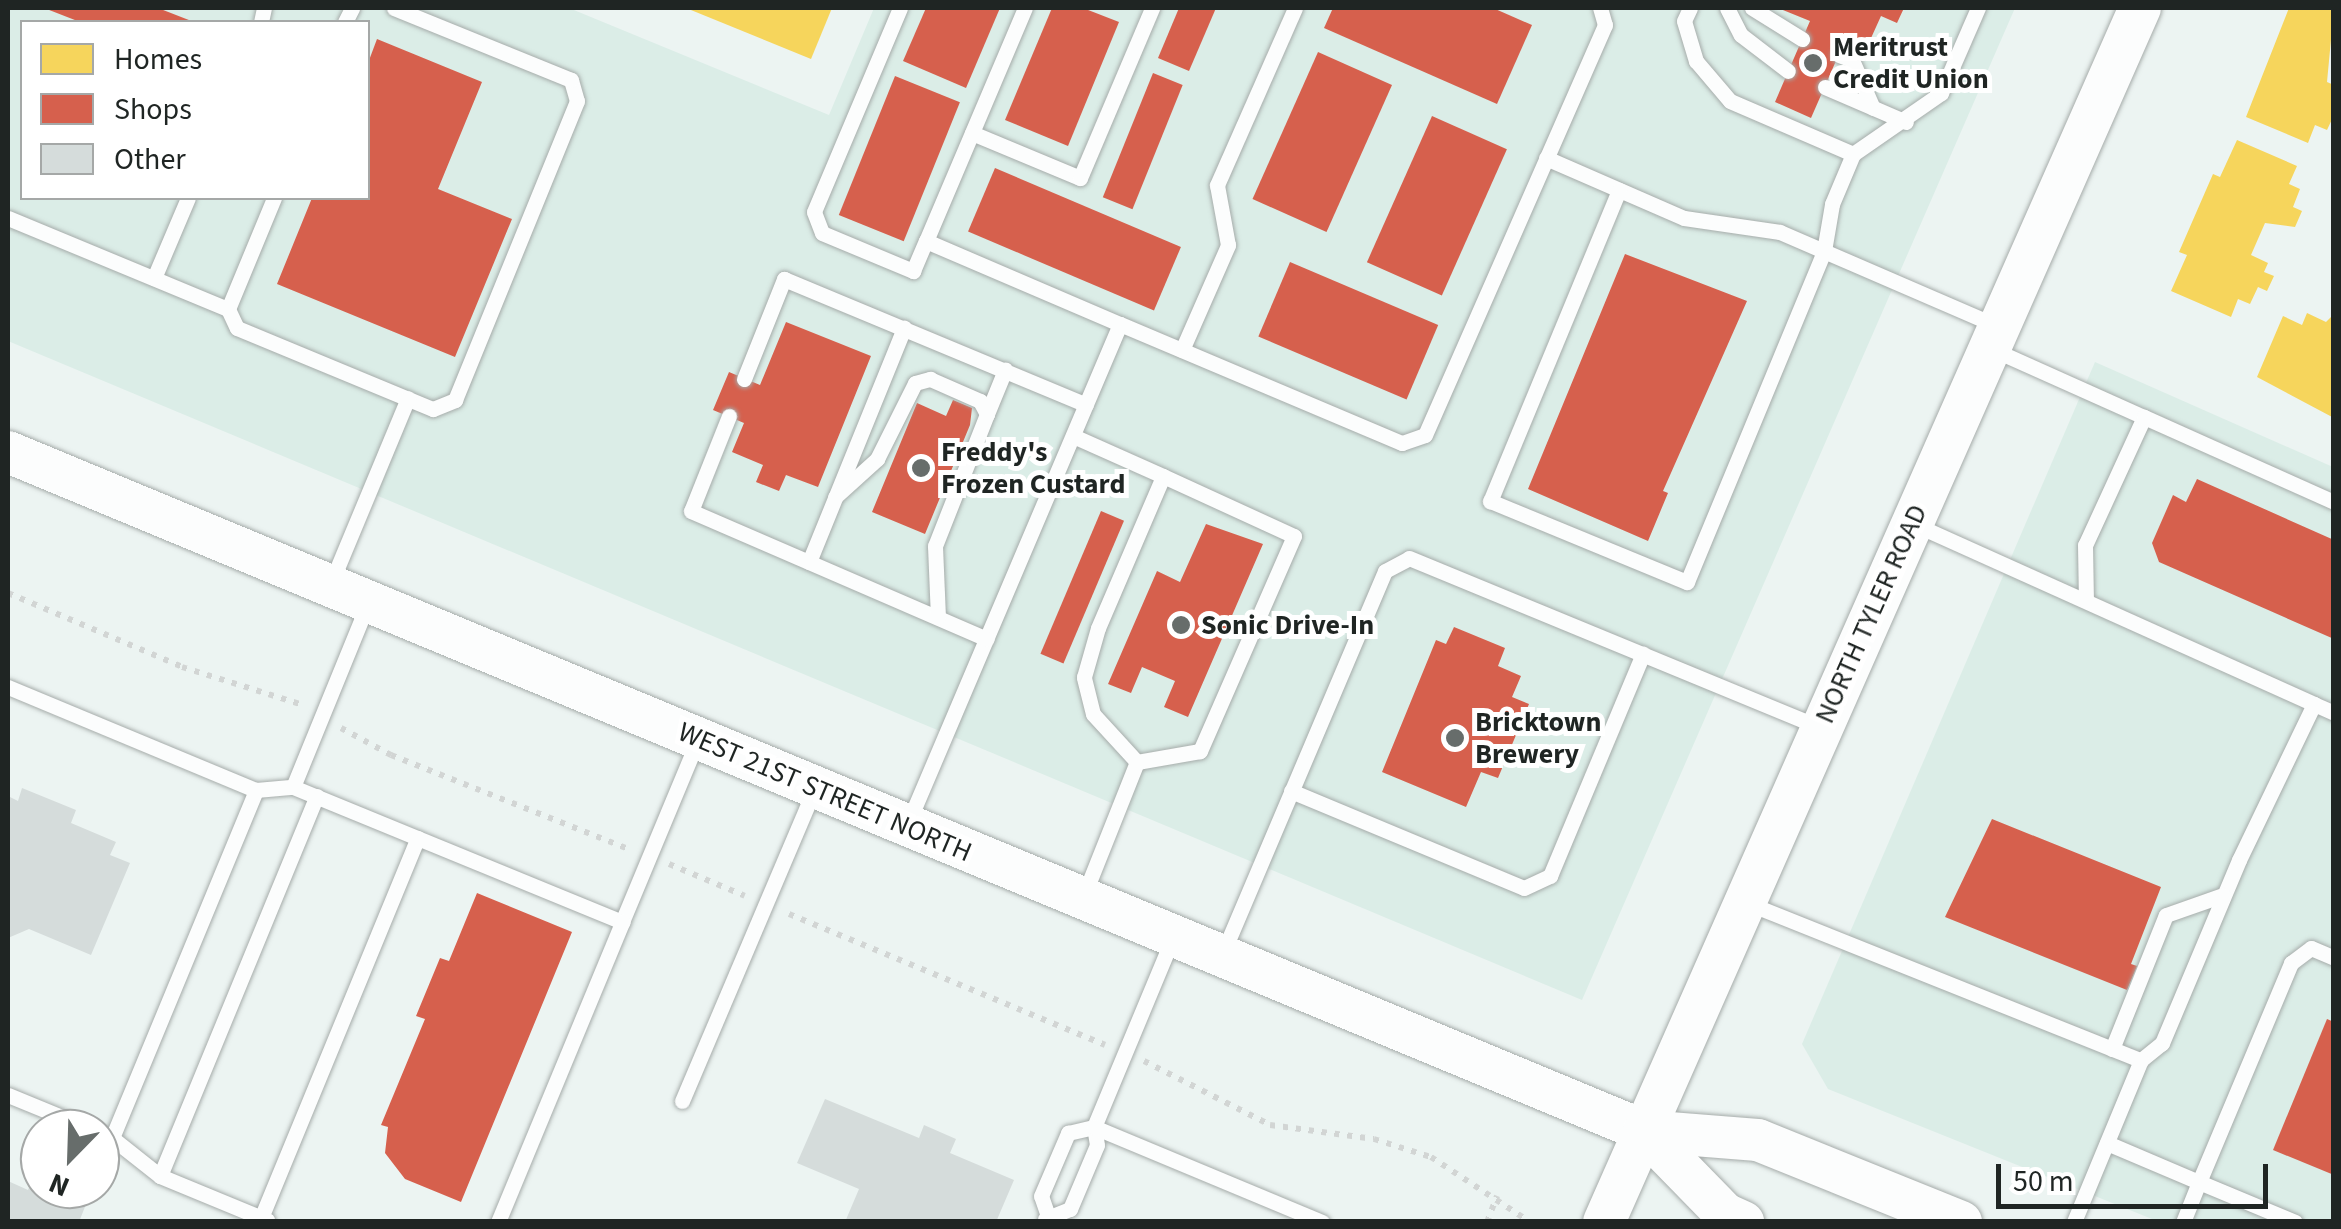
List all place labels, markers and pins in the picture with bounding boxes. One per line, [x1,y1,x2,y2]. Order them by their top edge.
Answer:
place label: Meritrust Credit Union [1833,30,1989,96]
marker: Meritrust Credit Union [1802,52,1824,74]
place label: Freddy's Frozen Custard [941,435,1125,501]
marker: Freddy's Frozen Custard [910,457,932,479]
place label: Sonic Drive-In [1201,608,1374,642]
marker: Sonic Drive-In [1170,614,1192,636]
place label: Bricktown Brewery [1475,705,1602,771]
marker: Bricktown Brewery [1444,727,1466,749]

